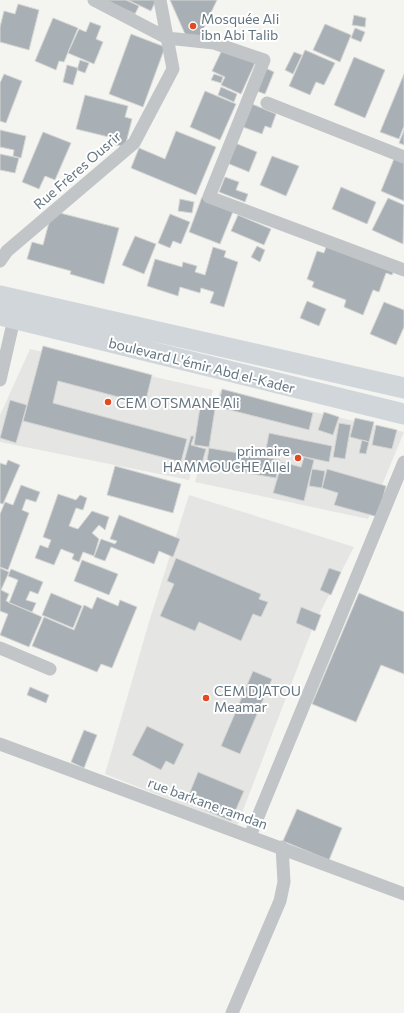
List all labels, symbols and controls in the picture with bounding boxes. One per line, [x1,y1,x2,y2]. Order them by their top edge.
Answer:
place label: Mosquée Ali ibn Abi Talib [201,10,279,43]
marker: Mosquée Ali ibn Abi Talib [188,21,198,31]
street label: Rue Frères Ousrir [30,127,124,212]
street label: boulevard L'émir Abd el-Kader [107,334,297,396]
place label: CEM OTSMANE Ali [116,394,240,411]
marker: CEM OTSMANE Ali [103,397,113,407]
place label: primaire HAMMOUCHE Allel [163,442,290,475]
marker: primaire HAMMOUCHE Allel [293,453,303,463]
place label: CEM DJATOU Meamar [214,682,301,715]
marker: CEM DJATOU Meamar [201,693,211,703]
street label: rue barkane ramdan [146,773,270,833]

